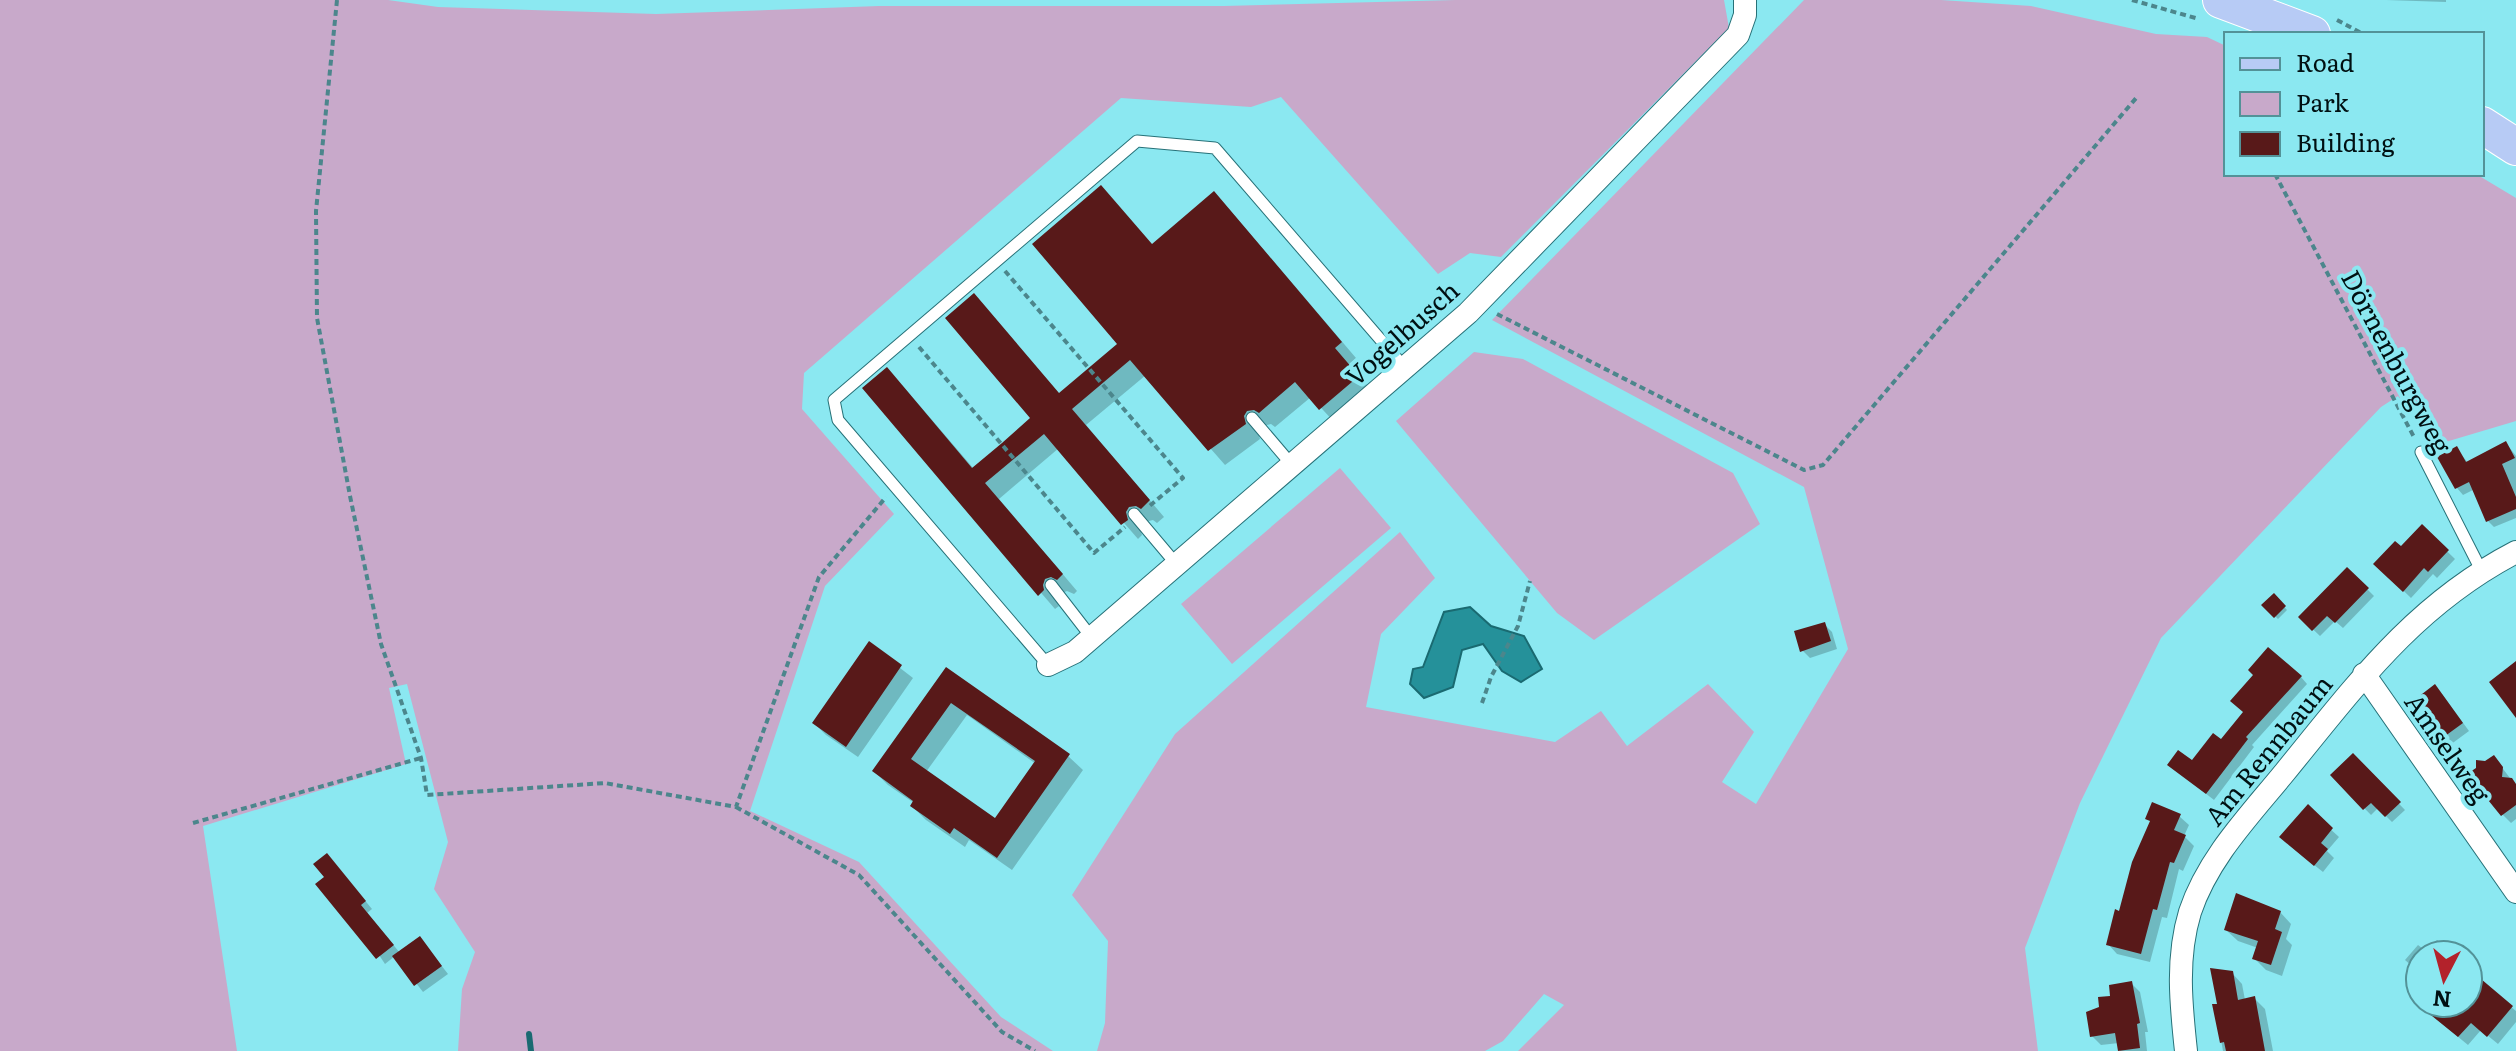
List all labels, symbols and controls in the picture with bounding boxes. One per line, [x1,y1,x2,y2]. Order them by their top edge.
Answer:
legend [2224,32,2484,176]
text: Road [2296,44,2355,79]
text: Park [2296,84,2349,119]
text: Building [2296,124,2395,159]
street label: Dörnenburgweg [2333,262,2463,460]
street label: Vogelbusch [1335,270,1467,394]
street label: Am Rennbaum [2194,665,2340,833]
street label: Amselweg [2397,684,2502,810]
north arrow [2404,939,2484,1019]
text: N [2431,983,2453,1018]

